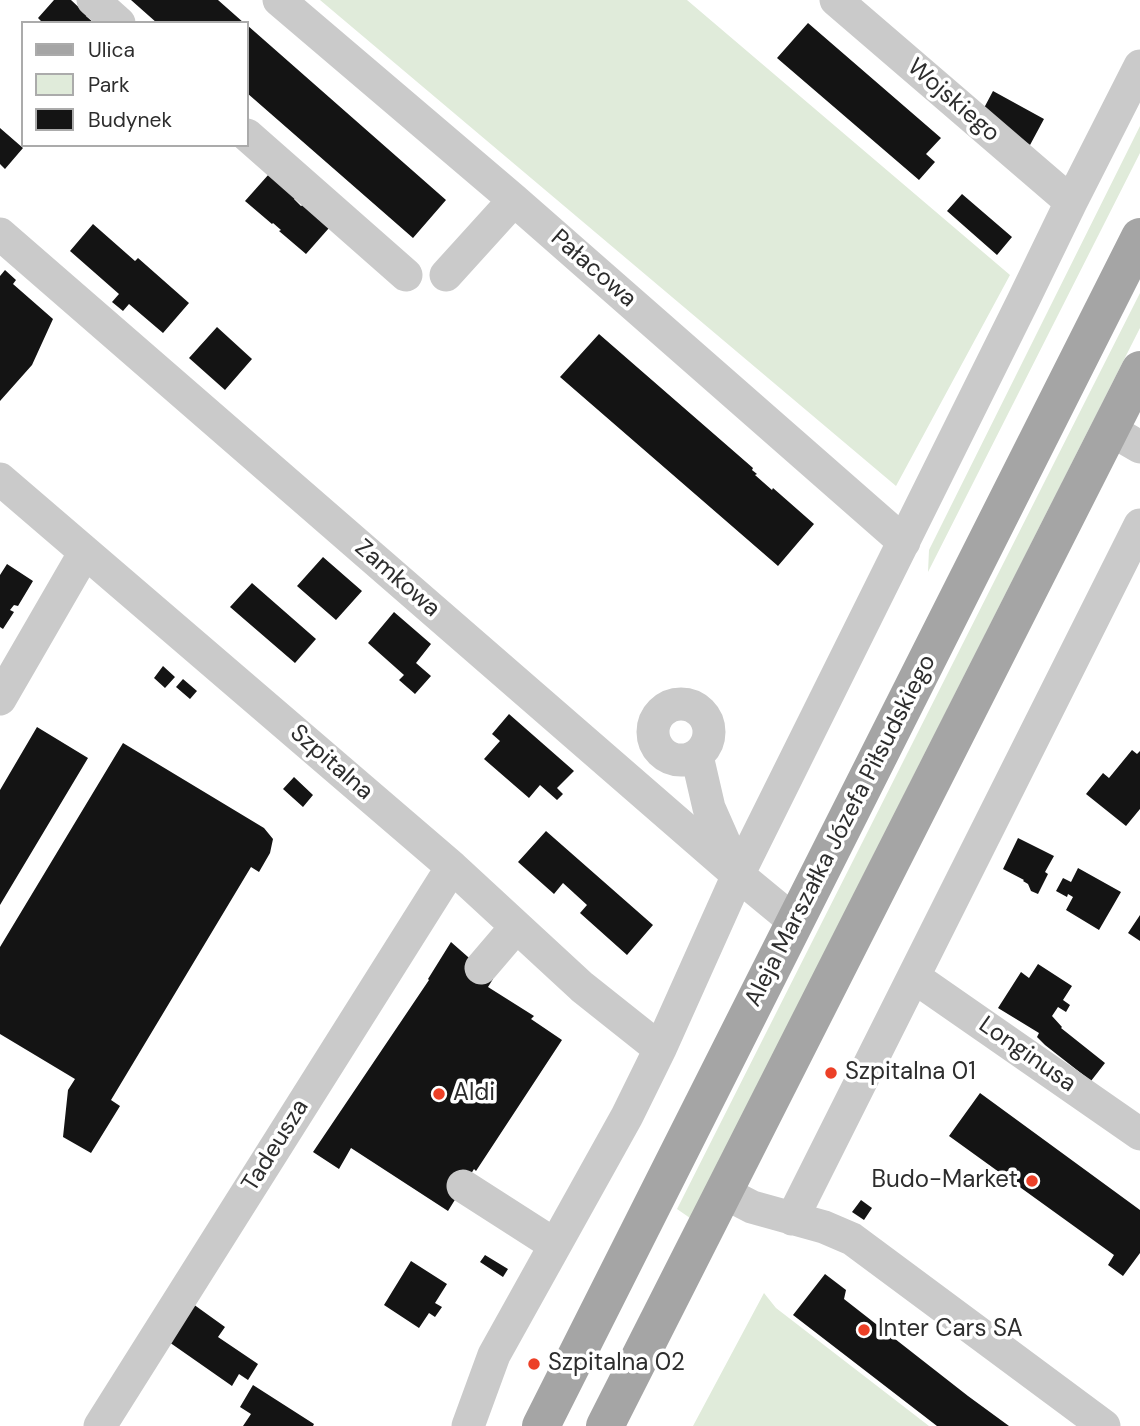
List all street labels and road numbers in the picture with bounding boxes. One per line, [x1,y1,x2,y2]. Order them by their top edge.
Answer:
street label: Wojskiego [901,53,1005,149]
street label: Pałacowa [544,224,642,314]
street label: Zamkowa [349,534,445,624]
street label: Aleja Marszałka Józefa Piłsudskiego [739,650,943,1012]
street label: Szpitalna [284,719,378,807]
street label: Longinusa [973,1011,1081,1099]
street label: Tadeusza [236,1095,316,1197]

